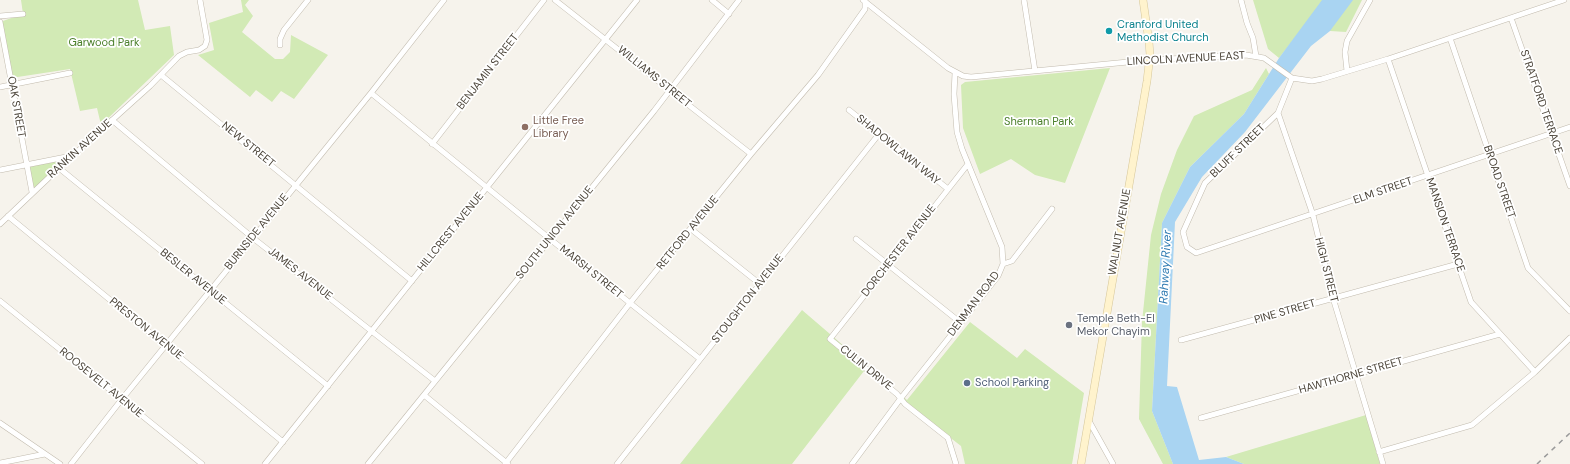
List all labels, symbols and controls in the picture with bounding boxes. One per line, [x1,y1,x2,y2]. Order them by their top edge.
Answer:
place label: Cranford United Methodist Church [1117,18,1209,44]
marker: Cranford United Methodist Church [1104,26,1114,36]
street label: BENJAMIN STREET [454,31,522,113]
park label: Garwood Park [68,36,140,50]
street label: WILLIAMS STREET [615,43,693,111]
street label: STRATFORD TERRACE [1517,48,1565,156]
street label: LINCOLN AVENUE EAST [1127,49,1245,69]
street label: OAK STREET [4,75,28,139]
street label: SHADOWLAWN WAY [853,112,943,188]
place label: Little Free Library [533,114,584,140]
park label: Sherman Park [1004,115,1074,129]
street label: RANKIN AVENUE [45,117,115,181]
street label: NEW STREET [219,119,277,171]
street label: BLUFF STREET [1208,121,1268,181]
marker: Little Free Library [520,122,530,132]
street label: BROAD STREET [1480,144,1518,220]
street label: ELM STREET [1352,175,1414,207]
street label: MANSION TERRACE [1423,176,1467,274]
street label: SOUTH UNION AVENUE [513,184,597,282]
street label: WALNUT AVENUE [1106,188,1134,276]
street label: HILLCREST AVENUE [415,190,487,274]
street label: BURNSIDE AVENUE [222,191,292,273]
street label: RETFORD AVENUE [654,193,722,273]
street label: DORCHESTER AVENUE [859,202,939,300]
water label: Rahway River [1157,230,1175,304]
street label: HIGH STREET [1312,236,1340,304]
street label: MARSH STREET [557,243,625,301]
street label: JAMES AVENUE [265,245,335,303]
street label: BESLER AVENUE [157,246,229,308]
street label: STOUGHTON AVENUE [709,252,787,346]
street label: DENMAN ROAD [945,269,1003,339]
street label: PRESTON AVENUE [106,295,186,363]
street label: PINE STREET [1253,297,1317,327]
place label: Temple Beth-El Mekor Chayim [1077,312,1155,338]
marker: Temple Beth-El Mekor Chayim [1064,320,1074,330]
street label: CULIN DRIVE [837,343,895,393]
street label: ROOSEVELT AVENUE [56,345,146,421]
street label: HAWTHORNE STREET [1297,355,1405,397]
place label: School Parking [975,376,1049,390]
marker: School Parking [962,378,972,388]

